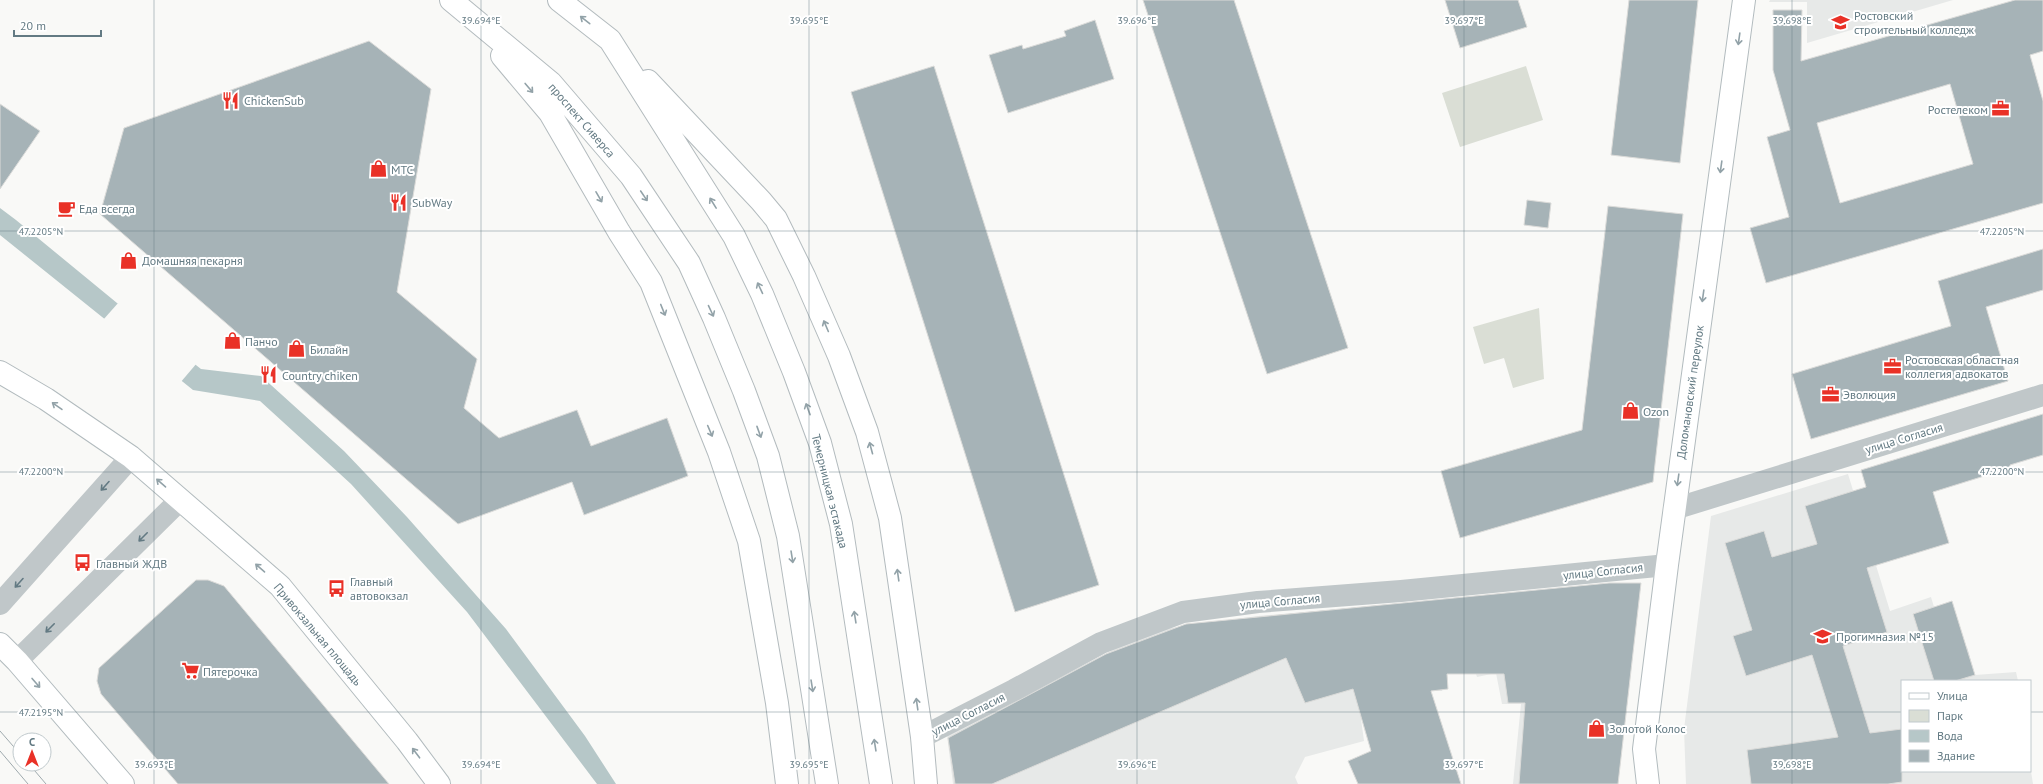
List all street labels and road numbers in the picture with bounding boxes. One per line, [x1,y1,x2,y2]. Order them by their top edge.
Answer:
street label: проспект Сиверса [546,80,619,160]
street label: Доломановский переулок [1673,324,1707,460]
street label: улица Согласия [1863,419,1945,457]
street label: Темерницкая эстакада [809,432,851,550]
street label: улица Согласия [1562,559,1644,583]
street label: Привокзальная площадь [271,580,366,689]
street label: улица Согласия [1239,590,1321,612]
street label: улица Согласия [929,689,1007,739]

